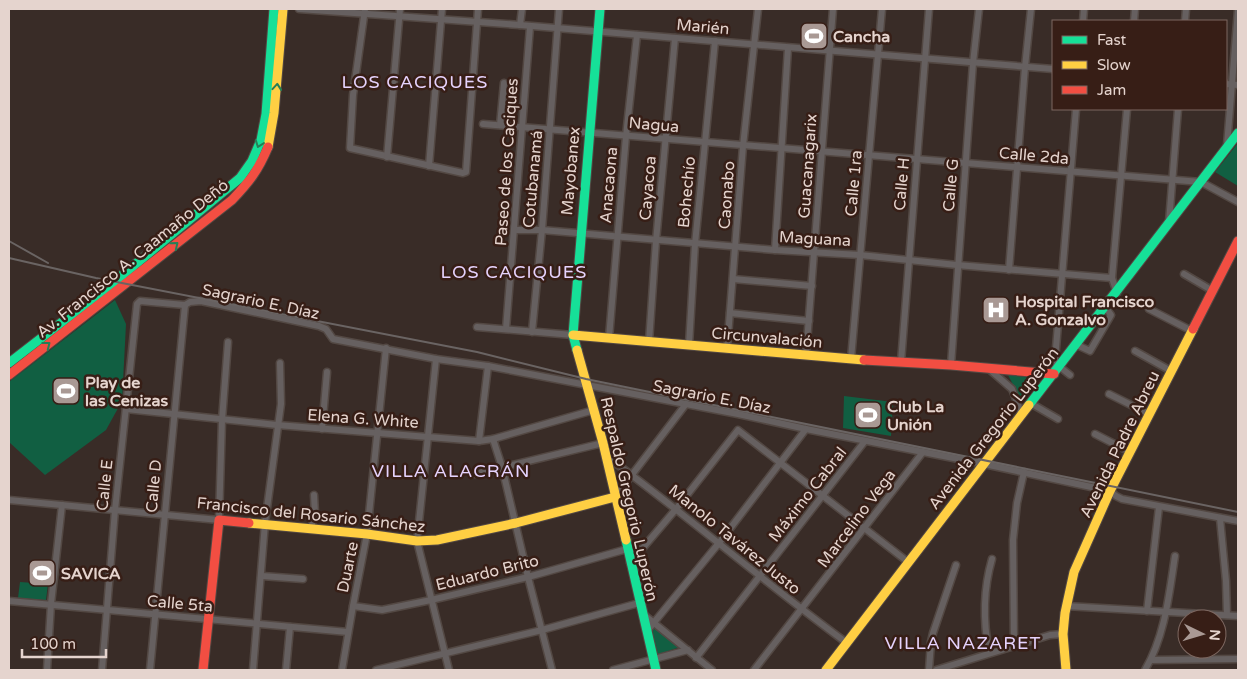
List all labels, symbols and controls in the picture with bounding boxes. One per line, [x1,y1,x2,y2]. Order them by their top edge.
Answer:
street label: Marién [675,15,730,39]
legend [1052,20,1227,110]
sports icon: Cancha [799,21,829,51]
place label: Cancha [833,27,890,47]
text: Fast [1097,31,1127,49]
text: Slow [1097,56,1131,74]
district label: LOS CACIQUES [342,71,488,93]
street label: Paseo de los Caciques [491,78,523,247]
text: Jam [1097,81,1126,99]
one-way arrow [271,83,282,91]
street label: Nagua [628,113,680,137]
street label: Guacanagarix [794,113,822,219]
street label: Mayobanex [557,126,585,216]
street label: Cotubanamá [519,129,547,229]
one-way arrow [255,139,265,148]
street label: Calle 2da [998,143,1070,169]
street label: Anacaona [596,146,622,224]
street label: Calle 1ra [841,149,867,217]
street label: Cayacoa [635,155,661,221]
street label: Bohechío [674,156,700,229]
street label: Calle H [890,157,914,212]
street label: Calle G [939,158,963,213]
street label: Caonabo [715,160,739,230]
street label: Av. Francisco A. Caamaño Deñó [33,175,233,342]
street label: Maguana [778,227,851,251]
one-way arrow [170,241,179,250]
district label: LOS CACIQUES [441,261,587,283]
street label: Sagrario E. Díaz [200,280,321,324]
place label: Hospital Francisco A. Gonzalvo [1015,292,1154,330]
hospital icon: Hospital Francisco A. Gonzalvo [981,295,1011,325]
street label: Circunvalación [711,323,823,353]
one-way arrow [41,342,51,351]
street label: Avenida Gregorio Luperón [924,344,1063,514]
street label: Avenida Padre Abreu [1076,368,1164,521]
place label: Play de las Cenizas [85,373,168,411]
sports icon: Play de las Cenizas [51,376,81,406]
street label: Sagrario E. Díaz [651,376,772,418]
street label: Respaldo Gregorio Luperón [596,395,662,604]
place label: Club La Unión [887,397,944,435]
sports icon: Club La Unión [853,400,883,430]
street label: Elena G. White [307,405,419,433]
street label: Máximo Cabral [765,443,851,546]
street label: Calle E [92,458,118,512]
street label: Calle D [142,459,166,514]
district label: VILLA ALACRÁN [372,460,530,482]
street label: Marcelino Vega [813,466,900,572]
street label: Manolo Tavárez Justo [664,480,804,599]
street label: Francisco del Rosario Sánchez [196,493,426,537]
street label: Duarte [333,540,363,595]
street label: Eduardo Brito [434,551,541,595]
sports icon: SAVICA [27,558,57,588]
place label: SAVICA [61,564,121,584]
street label: Calle 5ta [146,591,214,617]
north arrow [1177,609,1227,659]
scale bar [22,626,106,658]
text: N [1205,629,1223,641]
district label: VILLA NAZARET [884,632,1042,654]
text: 100 m [30,635,76,653]

